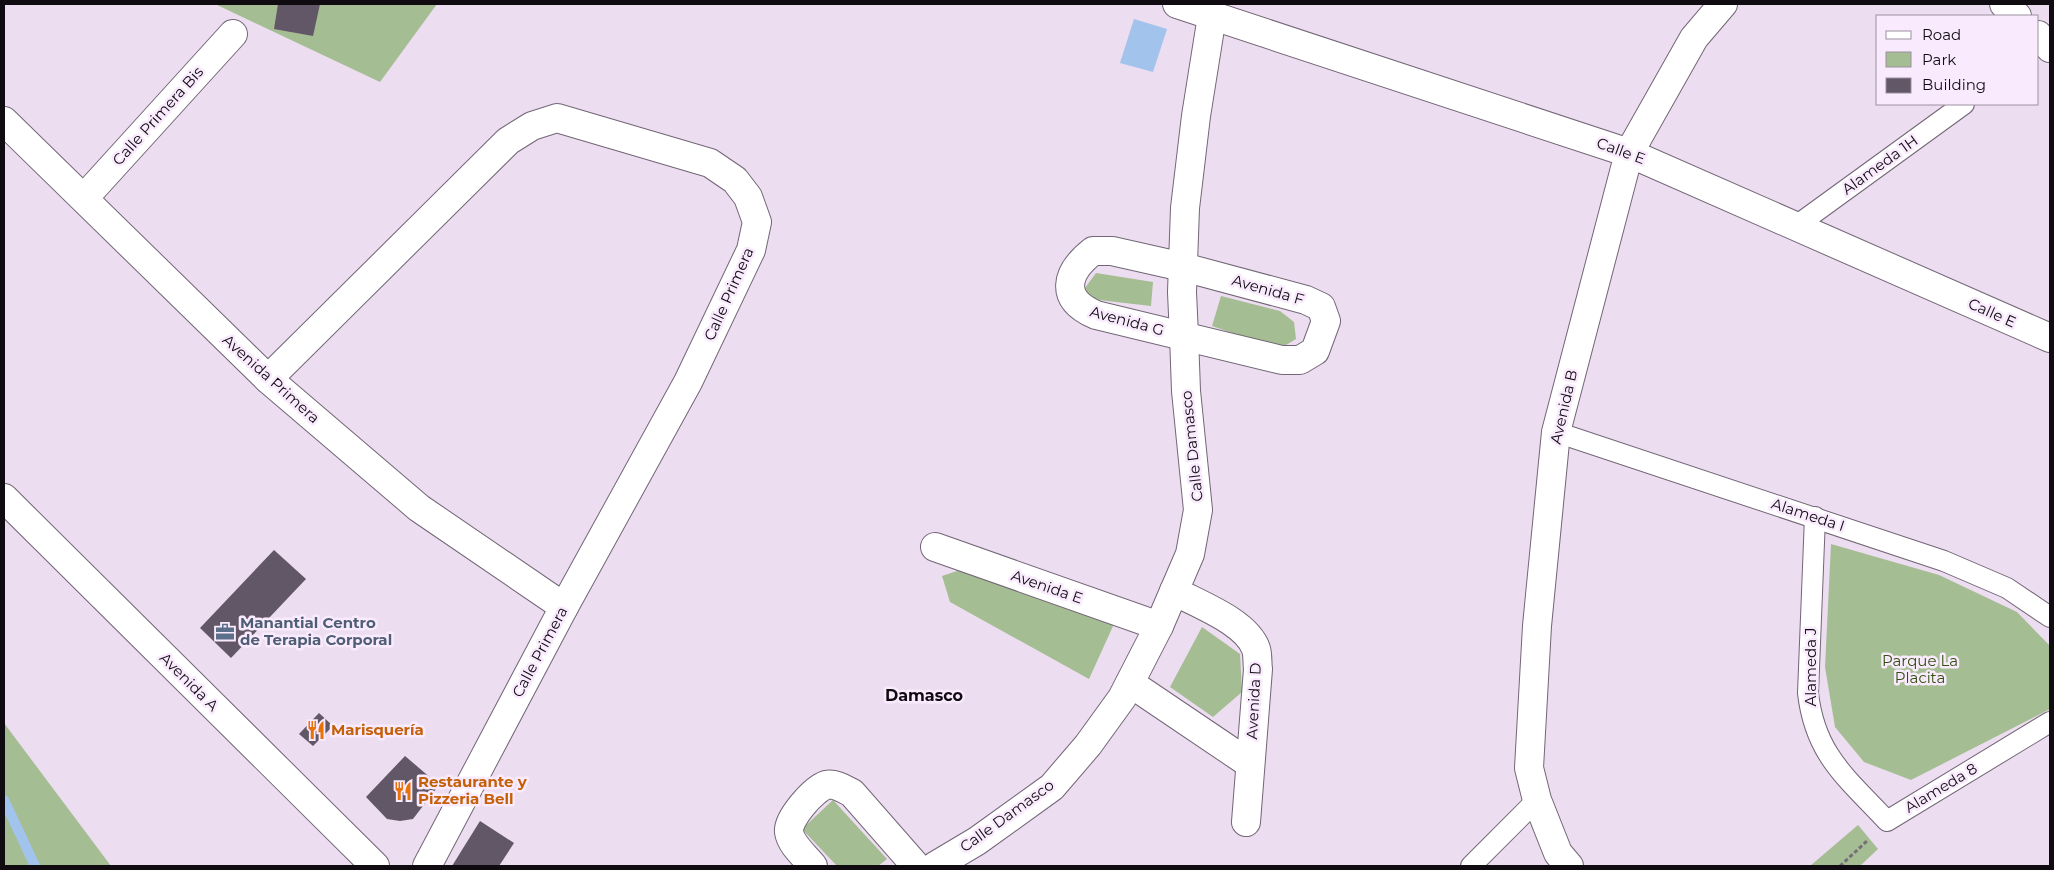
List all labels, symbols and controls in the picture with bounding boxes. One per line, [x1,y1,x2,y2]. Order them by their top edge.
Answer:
legend [1876,15,2039,105]
text: Road [1922,25,1961,44]
text: Park [1922,50,1956,69]
street label: Calle Primera Bis [108,62,207,169]
text: Building [1922,75,1986,94]
street label: Alameda 1H [1838,131,1921,198]
street label: Calle E [1594,133,1648,168]
street label: Calle Primera [700,244,758,343]
street label: Avenida F [1230,270,1306,309]
street label: Calle E [1965,294,2019,331]
street label: Avenida G [1088,301,1166,340]
street label: Avenida Primera [219,330,324,427]
street label: Avenida B [1546,368,1581,446]
street label: Calle Damasco [1176,390,1207,502]
street label: Alameda I [1769,494,1847,535]
street label: Avenida E [1009,565,1085,608]
street label: Calle Primera [508,603,571,700]
place label: Manantial Centro de Terapia Corporal [240,613,392,649]
office icon: Manantial Centro de Terapia Corporal [214,621,236,643]
street label: Alameda J [1801,627,1820,707]
street label: Avenida A [156,648,223,715]
park label: Parque La Placita [1882,651,1958,687]
street label: Avenida D [1242,662,1265,740]
district label: Damasco [885,686,963,705]
restaurant icon: Marisquería [305,719,327,741]
place label: Marisquería [331,720,424,739]
street label: Alameda 8 [1901,759,1980,817]
place label: Restaurante y Pizzeria Bell [418,772,528,808]
street label: Calle Damasco [956,775,1057,856]
restaurant icon: Restaurante y Pizzeria Bell [392,780,414,802]

